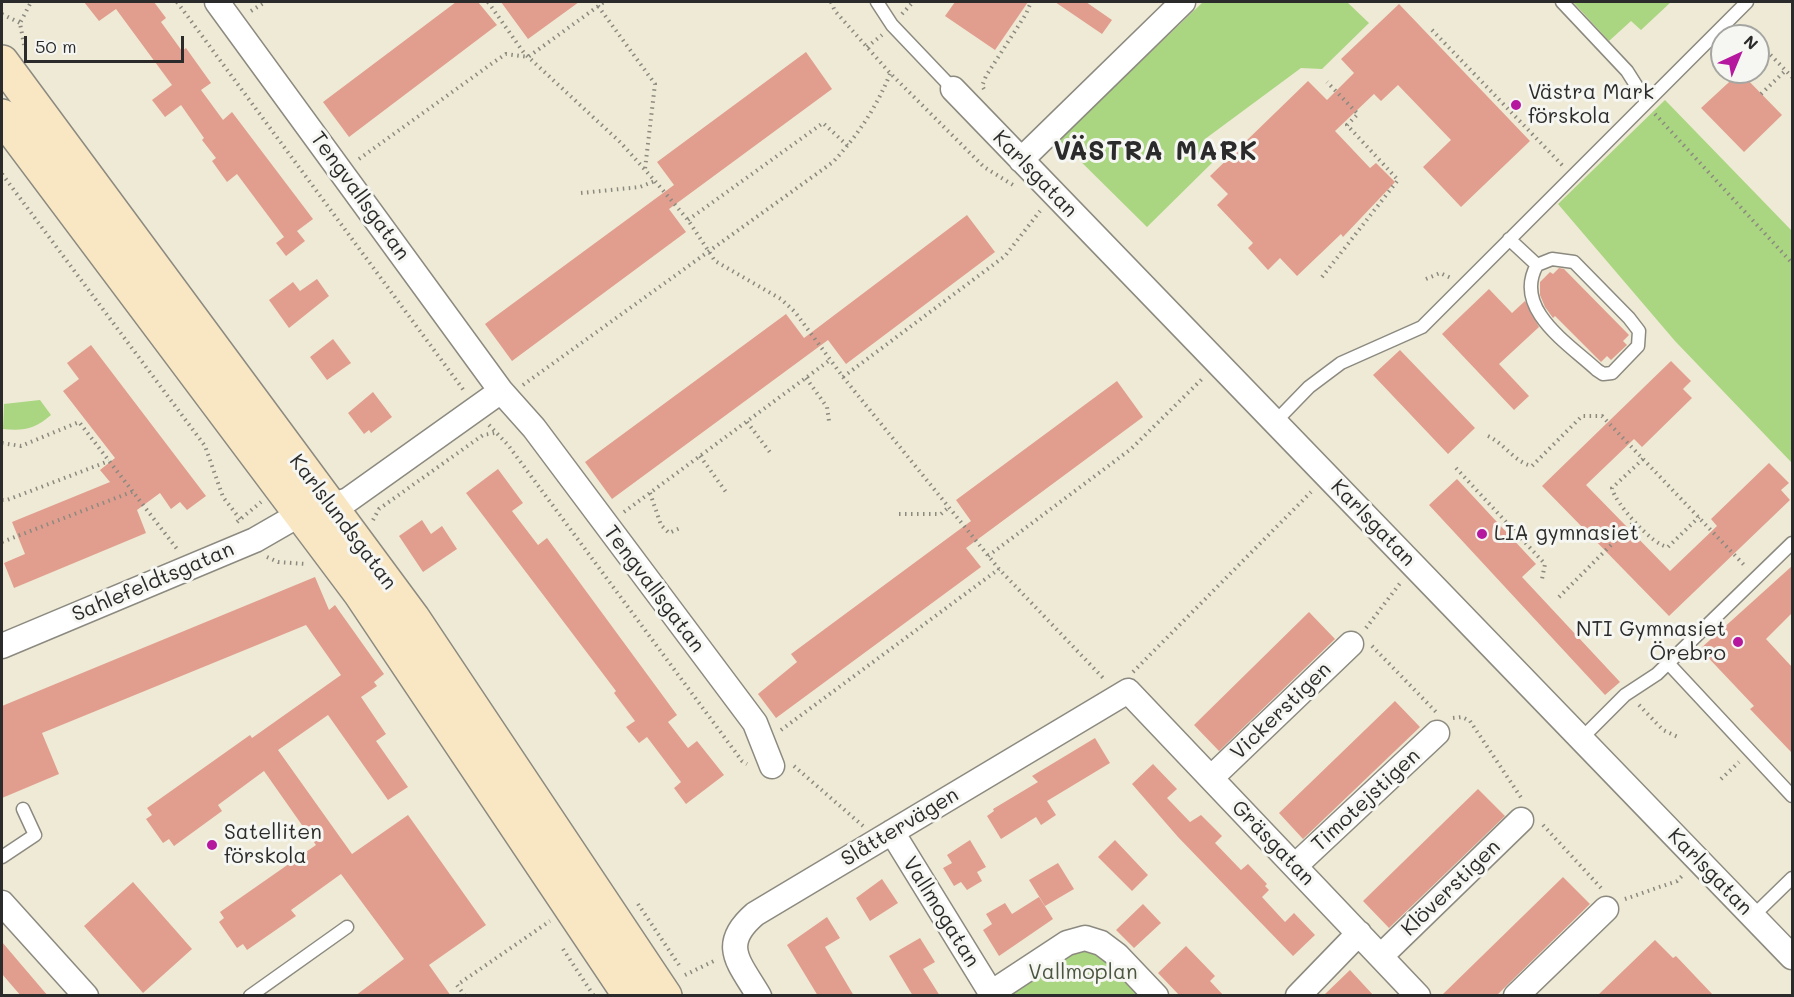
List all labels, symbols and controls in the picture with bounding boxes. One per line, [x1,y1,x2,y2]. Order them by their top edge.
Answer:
scale bar [27,24,188,62]
north arrow [1710,24,1770,84]
text: N [1740,30,1763,54]
text: 50 m [35,34,77,58]
place label: Västra Mark förskola [1528,80,1654,130]
marker: Västra Mark förskola [1509,98,1523,112]
street label: Karlsgatan [987,125,1083,223]
street label: Tengvallsgatan [305,127,415,265]
district label: VÄSTRA MARK [1053,136,1259,168]
street label: Karlslundsgatan [284,449,402,595]
street label: Karlsgatan [1325,474,1421,572]
street label: Tengvallsgatan [598,520,710,658]
place label: LIA gymnasiet [1494,521,1639,547]
marker: LIA gymnasiet [1475,527,1489,541]
street label: Sahlefeldtsgatan [68,537,238,627]
place label: NTI Gymnasiet Örebro [1576,617,1726,667]
marker: NTI Gymnasiet Örebro [1731,635,1745,649]
street label: Vickerstigen [1226,657,1336,765]
street label: Timotejstigen [1306,743,1426,857]
street label: Slåttervägen [837,782,963,872]
street label: Gräsgatan [1226,795,1320,891]
place label: Satelliten förskola [224,820,322,870]
street label: Karlsgatan [1662,823,1758,921]
street label: Klöverstigen [1396,835,1506,941]
marker: Satelliten förskola [205,838,219,852]
street label: Vallmogatan [897,852,985,972]
park label: Vallmoplan [1028,960,1138,986]

